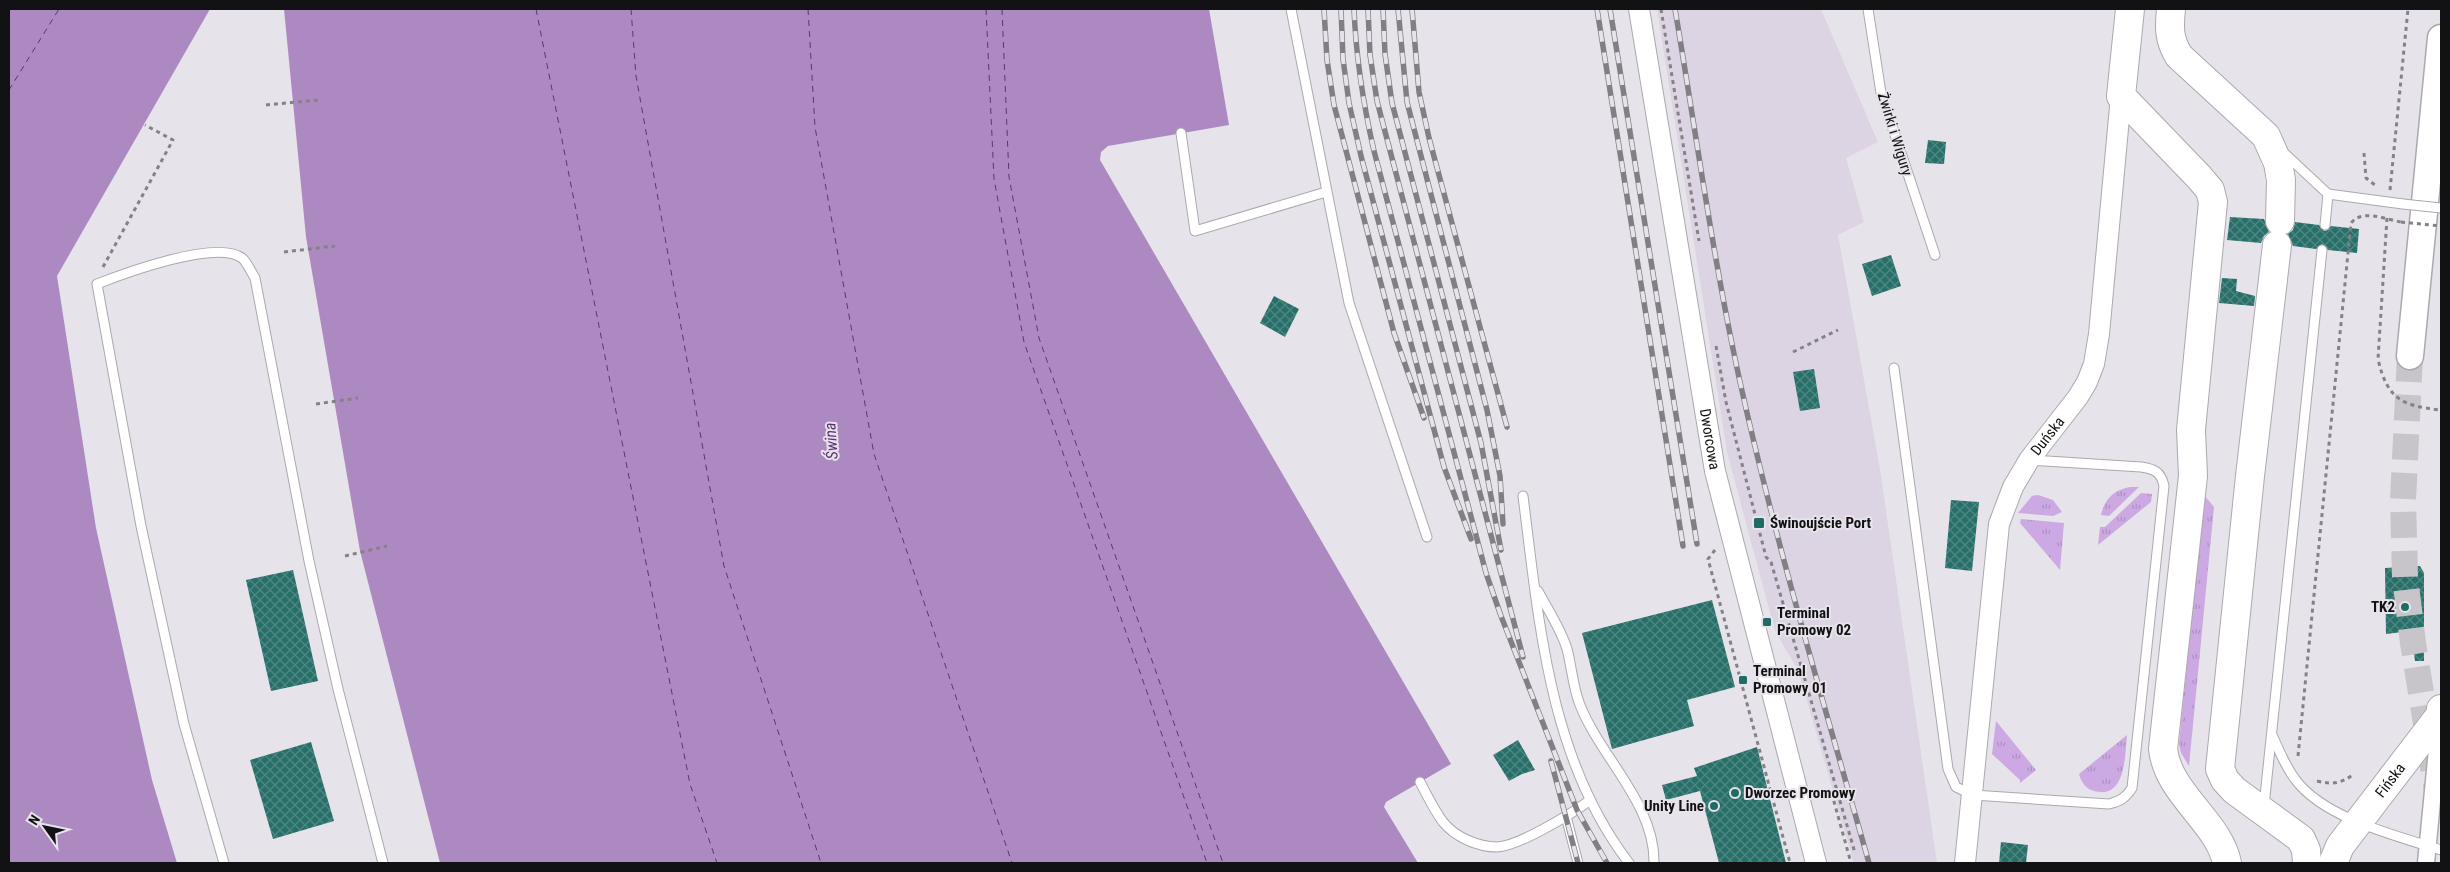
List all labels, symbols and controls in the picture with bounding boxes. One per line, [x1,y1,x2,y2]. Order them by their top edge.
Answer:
street label: Żwirki i Wigury [1874,90,1916,178]
street label: Dworcowa [1696,407,1724,471]
street label: Duńska [2027,413,2068,459]
water label: Świna [820,422,842,460]
place label: Świnoujście Port [1770,514,1872,532]
marker: Świnoujście Port [1752,516,1766,530]
place label: TK2 [2371,598,2395,616]
marker: TK2 [2399,601,2411,613]
place label: Terminal Promowy 02 [1777,604,1851,639]
marker: Terminal Promowy 02 [1761,616,1773,628]
place label: Terminal Promowy 01 [1753,662,1827,697]
marker: Terminal Promowy 01 [1737,674,1749,686]
street label: Fińska [2371,760,2409,801]
place label: Dworzec Promowy [1745,784,1855,802]
marker: Dworzec Promowy [1729,787,1741,799]
place label: Unity Line [1644,797,1704,815]
marker: Unity Line [1708,800,1720,812]
north arrow [20,802,70,852]
text: N [25,812,43,828]

